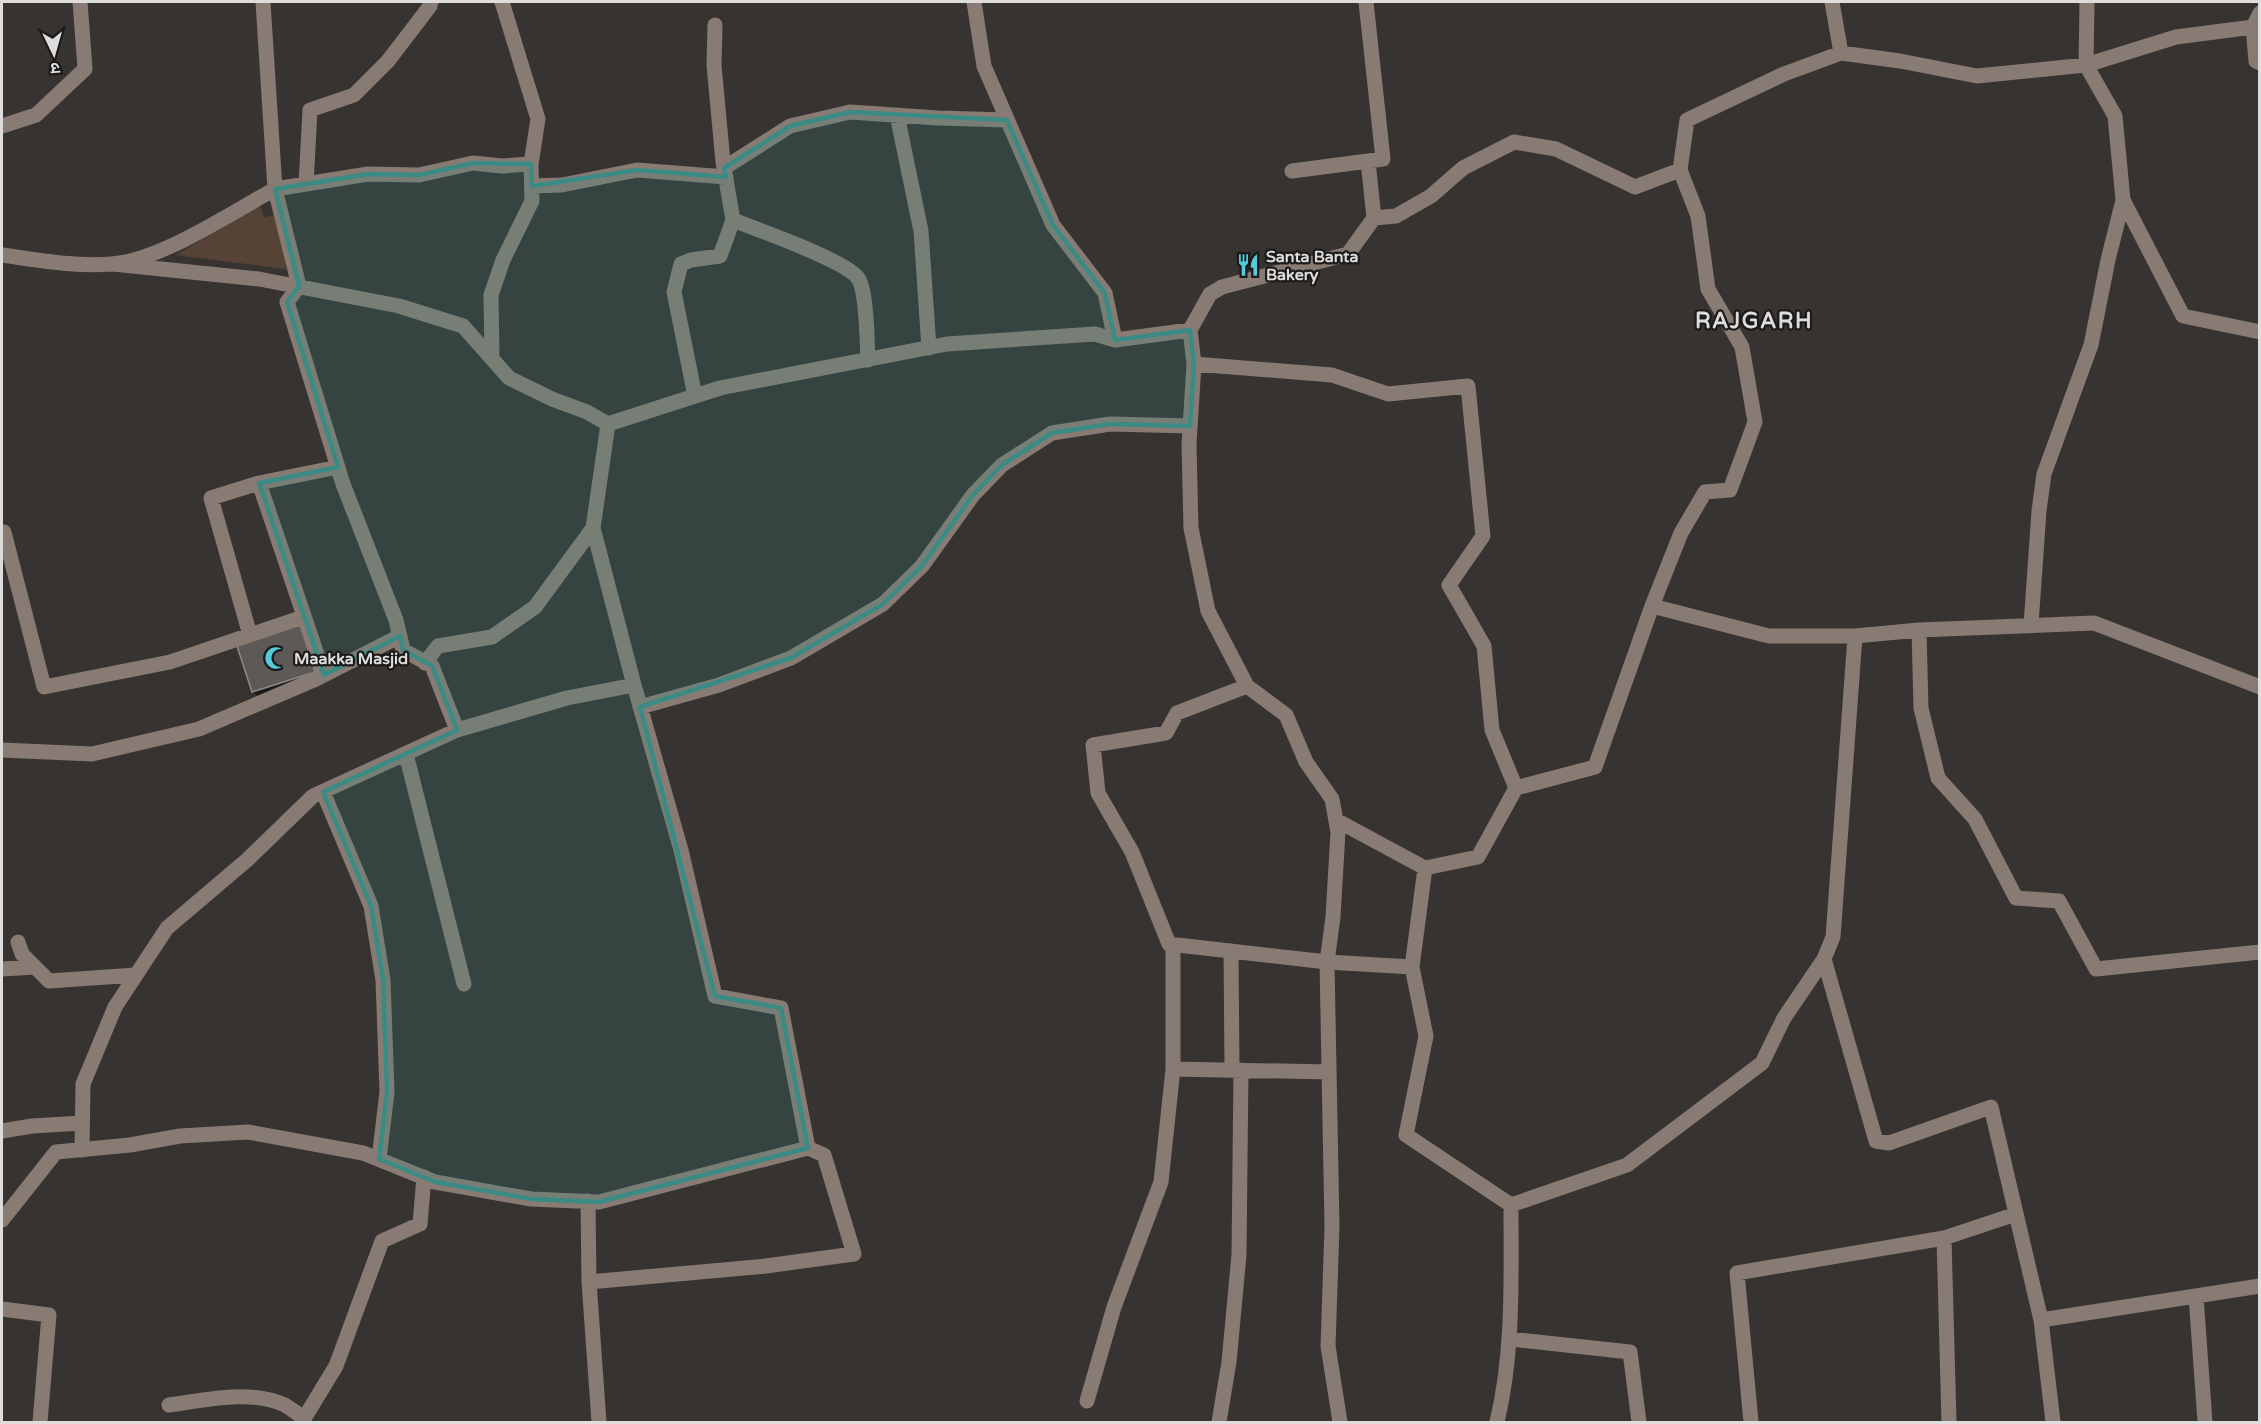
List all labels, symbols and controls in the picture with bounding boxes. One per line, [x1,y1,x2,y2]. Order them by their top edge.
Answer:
north arrow [24,24,84,84]
text: उ [49,58,61,78]
place label: Santa Banta Bakery [1266,247,1358,285]
restaurant icon: Santa Banta Bakery [1235,252,1261,278]
district label: RAJGARH [1695,308,1813,334]
mosque icon: Maakka Masjid [263,645,289,671]
place label: Maakka Masjid [294,649,408,669]

